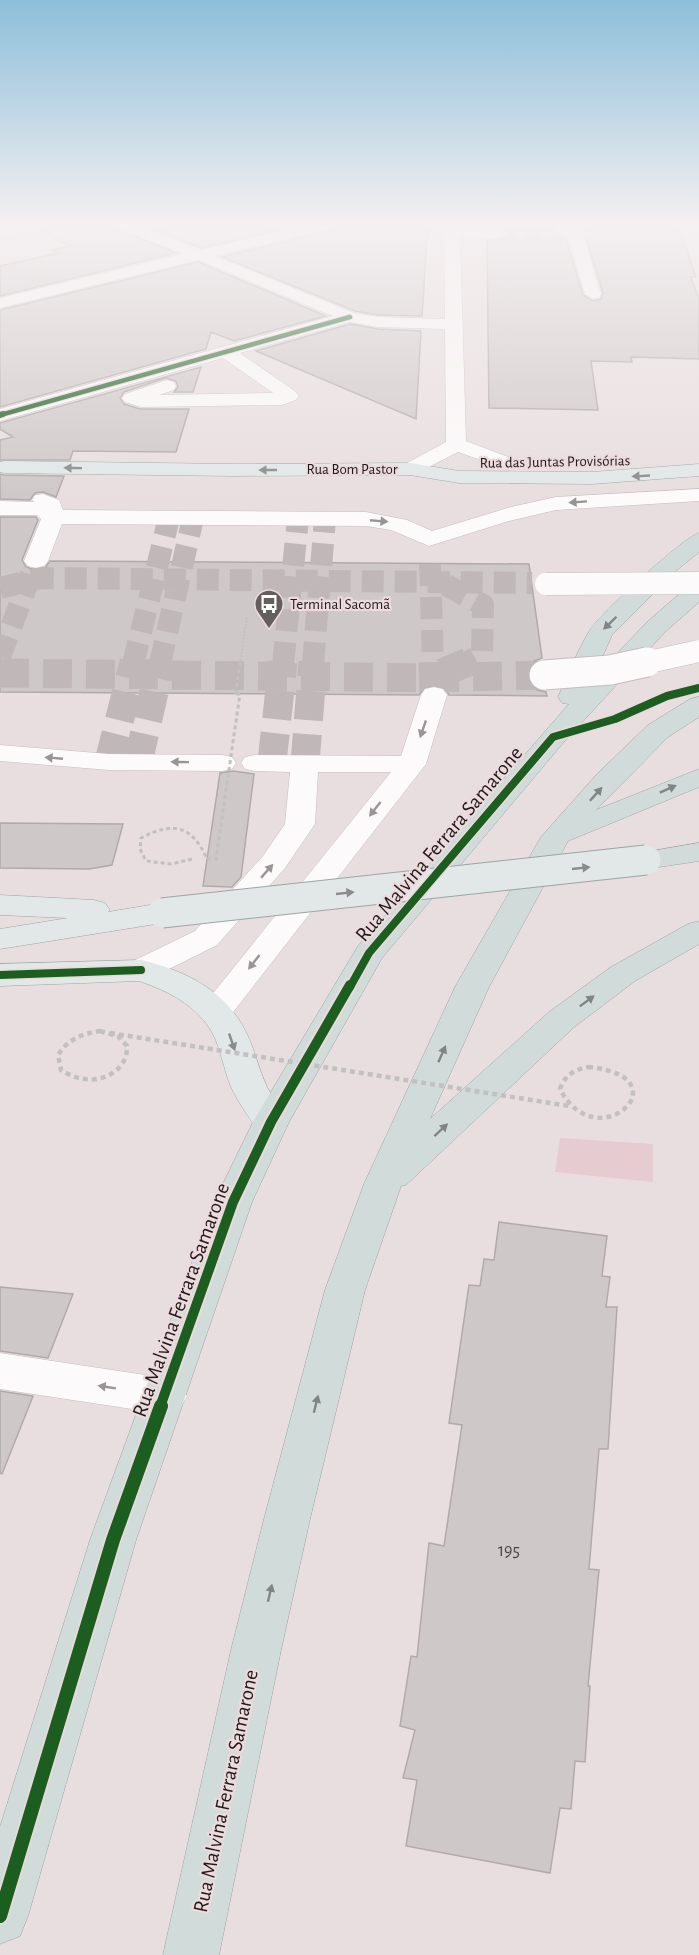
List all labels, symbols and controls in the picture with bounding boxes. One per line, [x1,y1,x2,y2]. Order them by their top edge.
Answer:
street label: Rua das Juntas Provisórias [480,453,630,471]
street label: Rua Bom Pastor [306,462,398,477]
one-way arrow [63,463,82,473]
one-way arrow [258,465,277,475]
one-way arrow [631,471,650,480]
one-way arrow [568,497,587,506]
one-way arrow [370,516,389,526]
bus stop icon: Terminal Sacomã [253,588,285,630]
place label: Terminal Sacomã [290,597,390,612]
one-way arrow [604,615,618,629]
one-way arrow [418,720,427,738]
street label: Rua Malvina Ferrara Samarone [351,742,527,946]
one-way arrow [45,753,64,762]
one-way arrow [170,757,189,767]
one-way arrow [659,784,677,793]
one-way arrow [589,786,603,801]
one-way arrow [370,802,382,817]
one-way arrow [571,863,590,872]
one-way arrow [260,864,273,879]
one-way arrow [336,888,355,898]
one-way arrow [248,954,261,970]
one-way arrow [579,994,595,1007]
one-way arrow [228,1033,237,1051]
one-way arrow [437,1046,446,1063]
one-way arrow [433,1124,448,1137]
street label: Rua Malvina Ferrara Samarone [129,1180,233,1420]
one-way arrow [98,1382,117,1391]
one-way arrow [312,1394,322,1413]
house number: 195 [498,1542,520,1560]
one-way arrow [265,1584,275,1602]
street label: Rua Malvina Ferrara Samarone [190,1668,262,1914]

